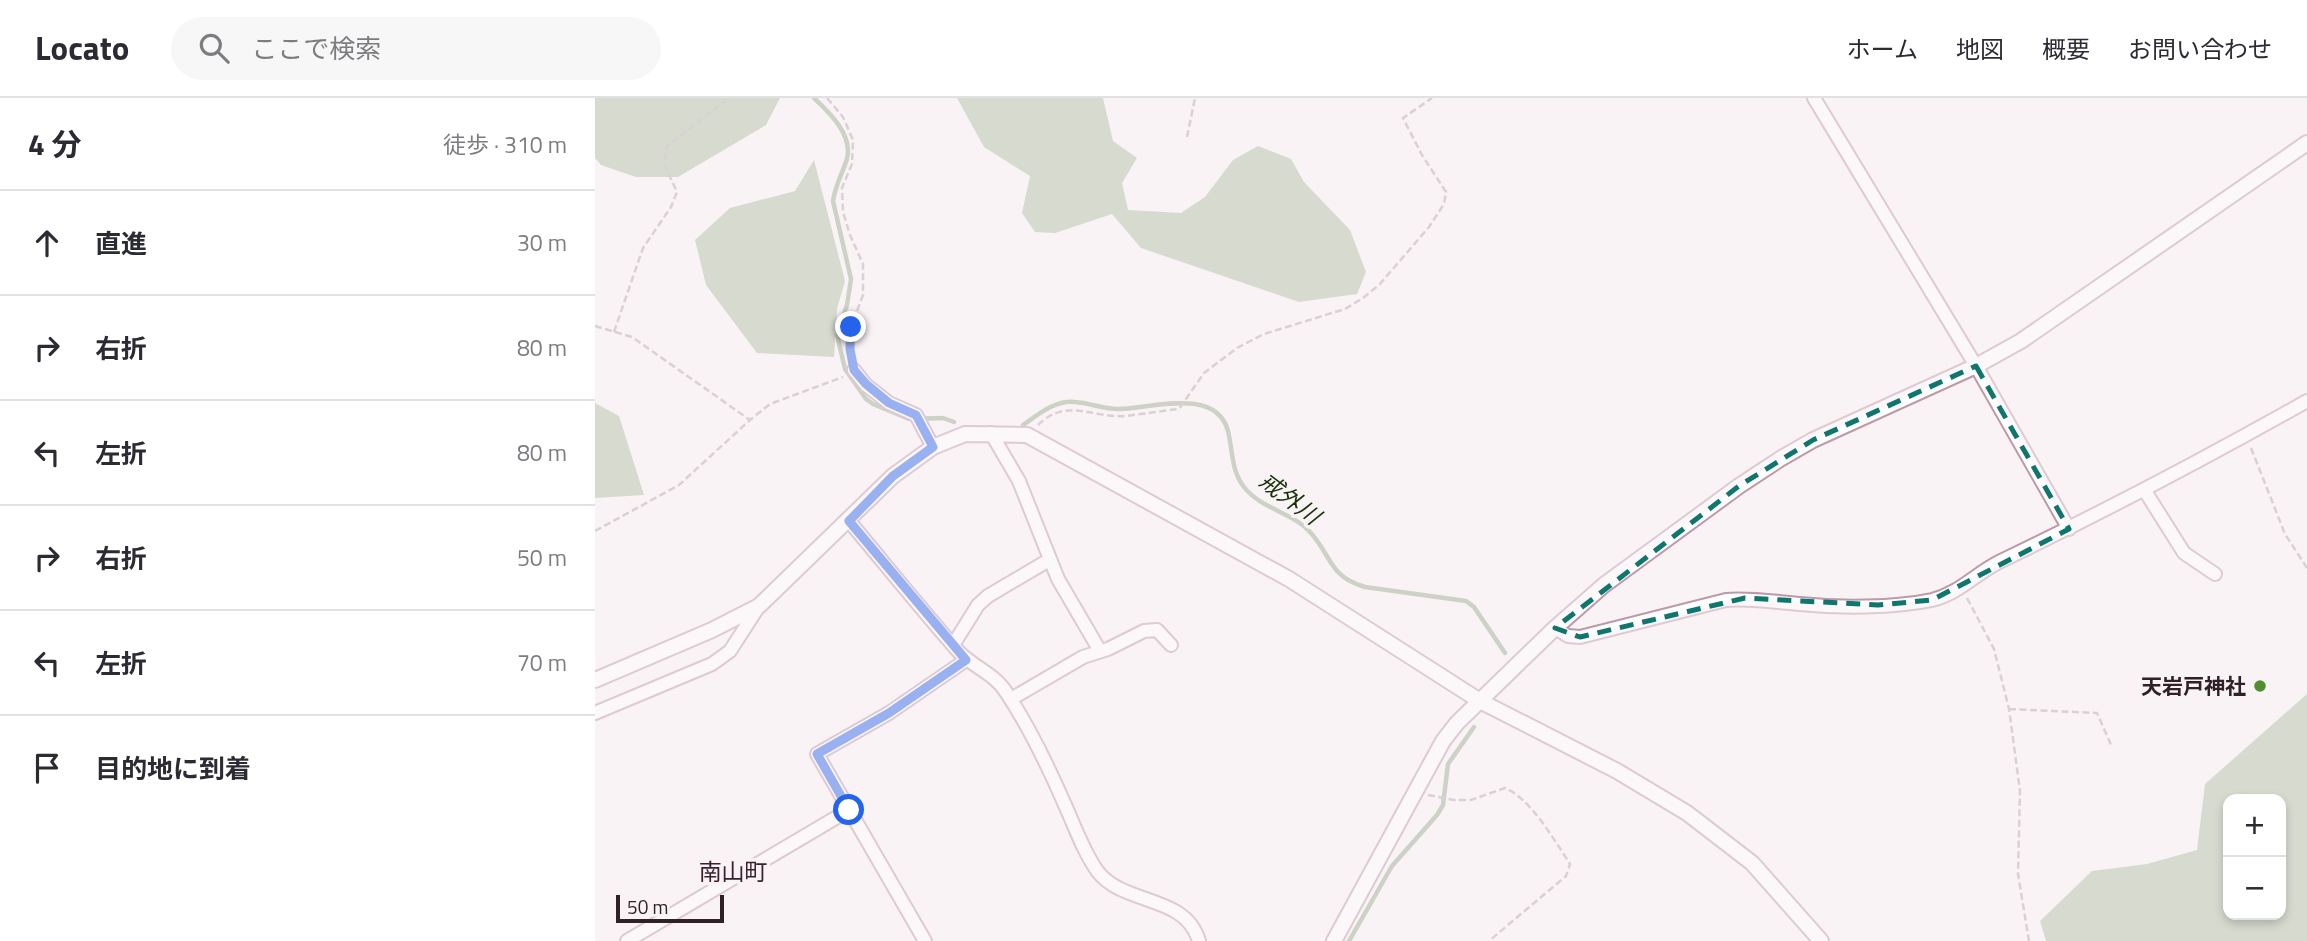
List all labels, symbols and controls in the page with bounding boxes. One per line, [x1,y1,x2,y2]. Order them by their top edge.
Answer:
search box [171,17,661,80]
text: Locato [35,23,129,73]
icon: search [195,29,233,67]
text: ここで検索 [251,29,381,68]
text: ホーム [1847,31,1918,67]
text: 地図 [1956,31,2004,67]
text: 概要 [2042,31,2090,67]
text: お問い合わせ [2128,31,2272,67]
text: 4 分 [28,121,81,167]
text: 徒歩 · 310 m [443,127,567,162]
icon: ahead [28,224,66,262]
text: 直進 [95,224,147,263]
text: 30 m [517,225,567,260]
route end [835,311,866,342]
icon: right [28,329,66,367]
text: 右折 [95,329,147,368]
text: 80 m [517,330,567,365]
icon: left [28,434,66,472]
text: 左折 [95,434,147,473]
text: 80 m [517,435,567,470]
water label: 戒外川 [1252,463,1330,535]
icon: right [28,539,66,577]
text: 右折 [95,539,147,578]
text: 50 m [517,540,567,575]
icon: left [28,644,66,682]
text: 左折 [95,644,147,683]
text: 70 m [517,645,567,680]
place label: 天岩戸神社 [2141,670,2246,702]
marker: 天岩戸神社 [2252,678,2268,694]
icon: arrive [28,749,66,787]
text: 目的地に到着 [95,749,251,788]
route start [833,794,864,825]
map controls [2223,794,2286,920]
button: + [2223,794,2286,857]
district label: 南山町 [699,854,768,889]
button: − [2223,857,2286,920]
scale bar [616,892,725,924]
text: 50 m [627,892,668,921]

